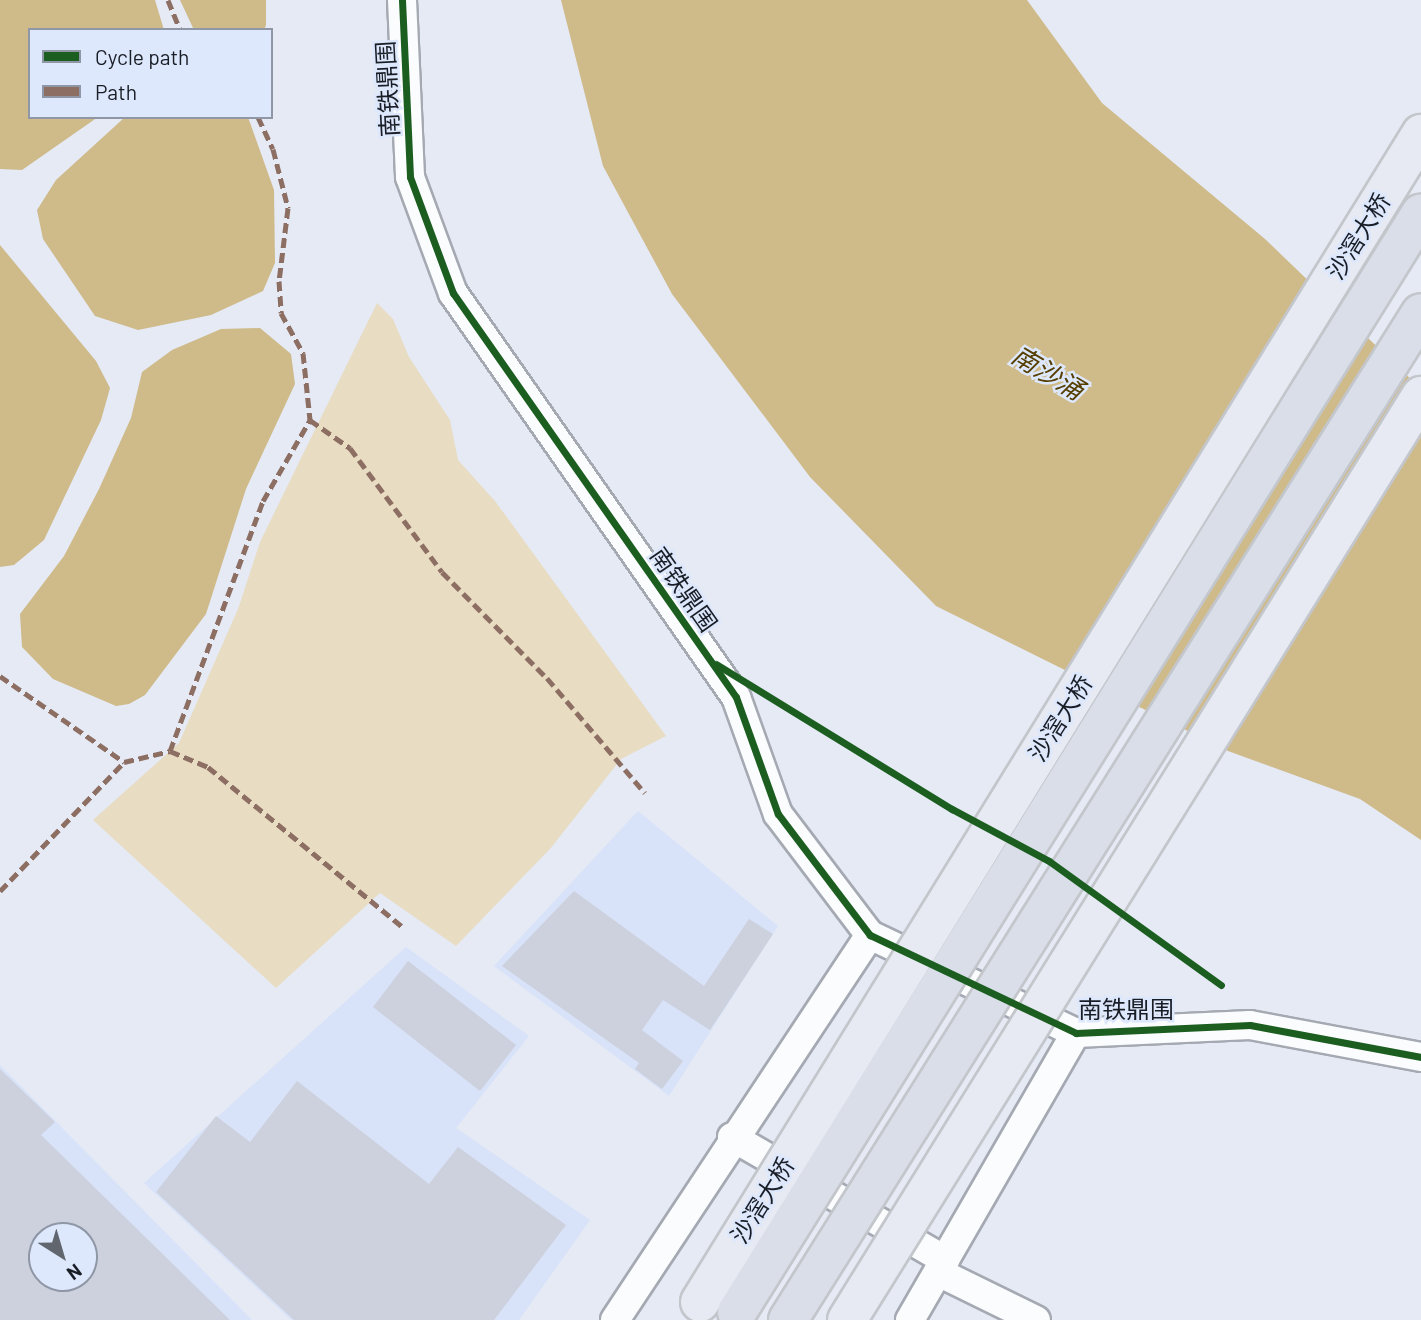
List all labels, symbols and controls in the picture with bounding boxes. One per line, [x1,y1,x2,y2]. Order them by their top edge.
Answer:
legend [28,28,273,119]
street label: 南铁鼎围 [370,40,404,138]
text: Cycle path [95,44,189,69]
text: Path [95,79,137,104]
street label: 沙滘大桥 [1320,188,1396,284]
water label: 南沙涌 [1007,339,1089,405]
street label: 南铁鼎围 [645,541,723,637]
street label: 沙滘大桥 [1022,670,1098,766]
street label: 南铁鼎围 [1078,995,1174,1023]
street label: 沙滘大桥 [724,1152,800,1248]
north arrow [28,1222,98,1292]
text: N [63,1260,87,1286]

